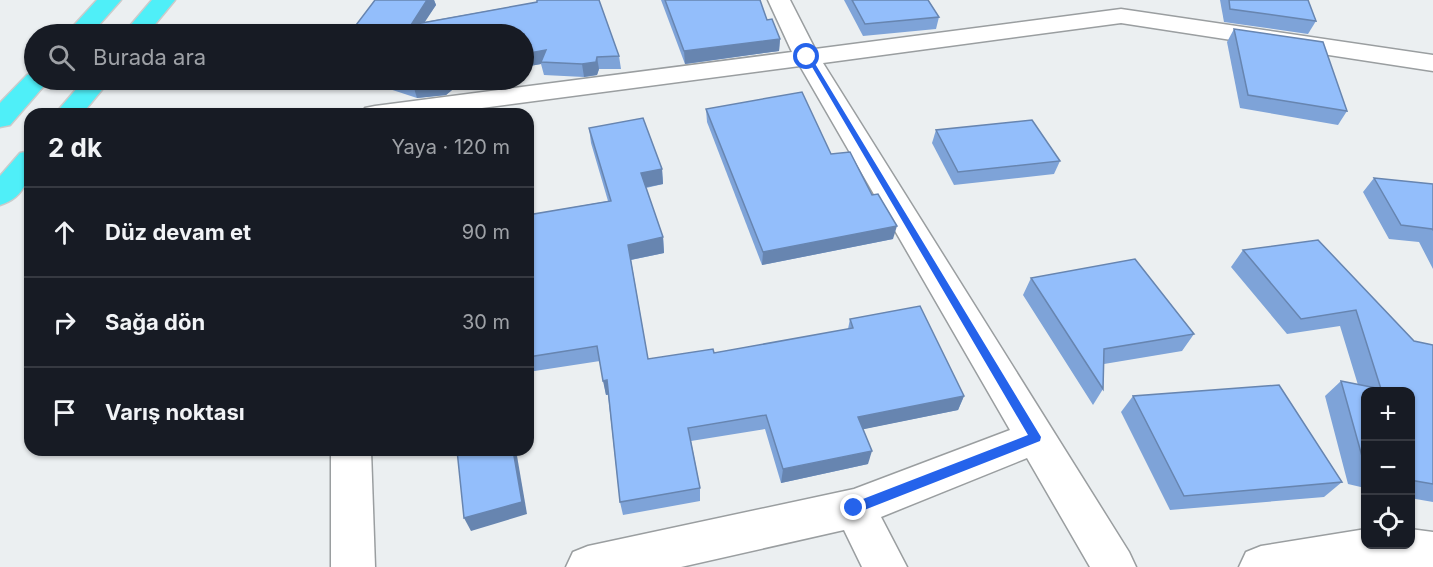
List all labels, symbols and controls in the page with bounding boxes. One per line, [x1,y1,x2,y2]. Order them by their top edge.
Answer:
search box [24,24,534,90]
icon: search [45,41,78,74]
route start [793,43,819,69]
text: Burada ara [93,44,206,70]
text: 2 dk [48,132,102,163]
text: Yaya · 120 m [391,135,510,159]
icon: ahead [48,216,81,249]
text: Düz devam et [105,219,251,245]
text: 90 m [462,220,510,244]
icon: right [48,306,81,339]
text: Sağa dön [105,309,205,335]
text: 30 m [462,310,510,334]
map controls [1361,387,1415,549]
button: + [1361,387,1415,441]
icon: arrive [48,396,81,429]
text: Varış noktası [105,399,245,425]
button: − [1361,441,1415,495]
route end [840,494,866,520]
button: locate [1361,495,1415,549]

